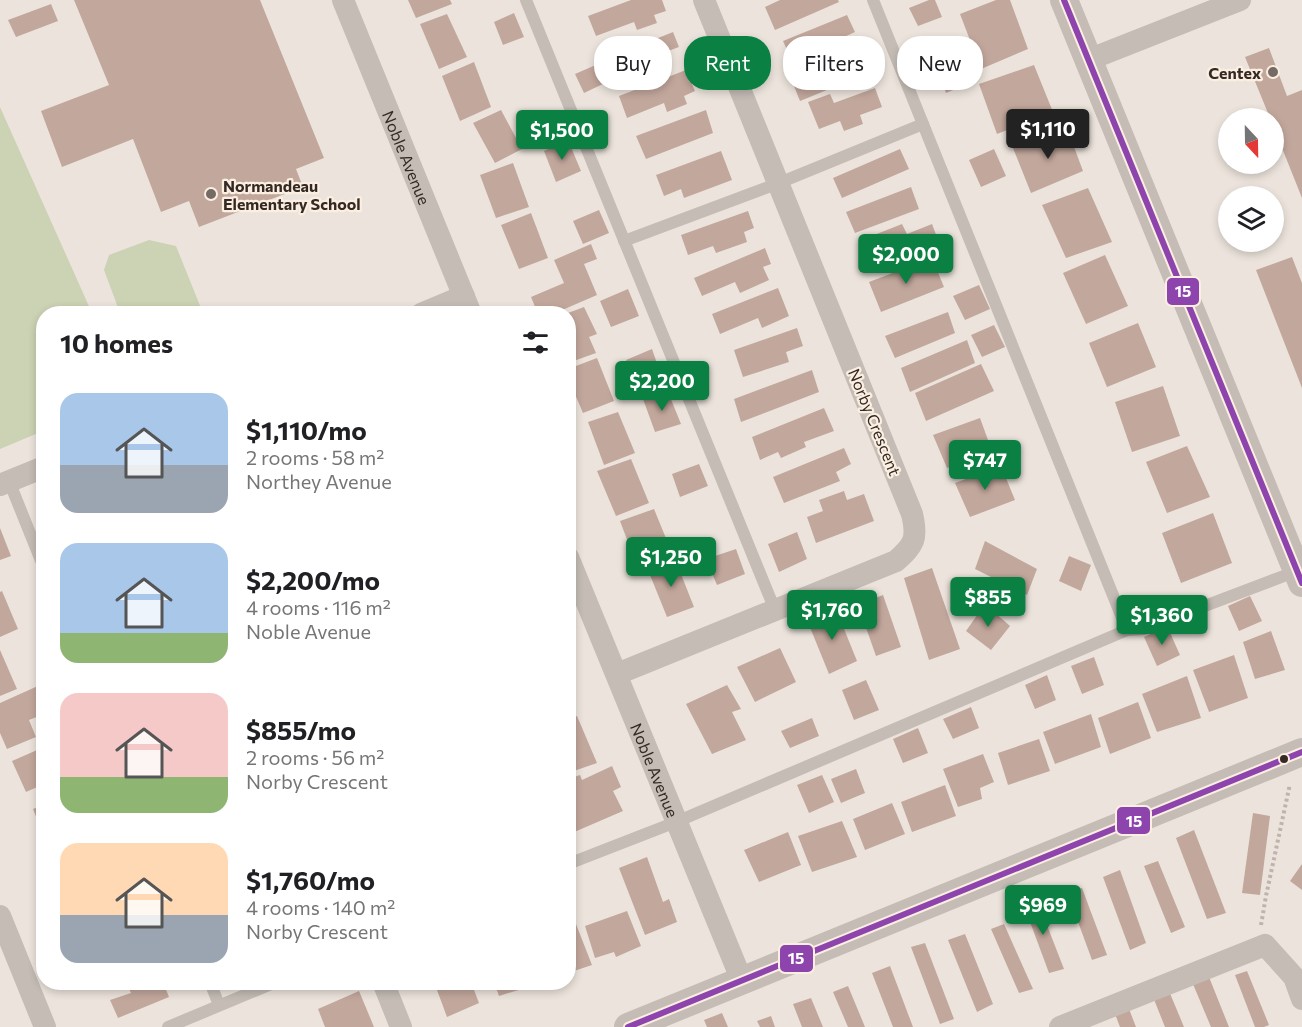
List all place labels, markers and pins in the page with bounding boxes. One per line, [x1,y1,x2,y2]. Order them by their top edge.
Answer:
place label: Centex [1208,63,1261,82]
marker: Centex [1266,65,1280,79]
pin: $1,110 [999,109,1097,160]
pin: $1,500 [513,110,611,161]
place label: Normandeau Elementary School [223,176,361,213]
marker: Normandeau Elementary School [204,187,218,201]
pin: $2,000 [857,234,955,285]
pin: $2,200 [613,361,711,412]
pin: $747 [949,440,1021,491]
pin: $1,250 [622,537,720,588]
pin: $855 [952,577,1024,628]
pin: $1,760 [783,590,881,641]
pin: $1,360 [1113,595,1211,646]
unlabelled marker [1278,753,1290,765]
pin: $969 [1007,885,1079,936]

